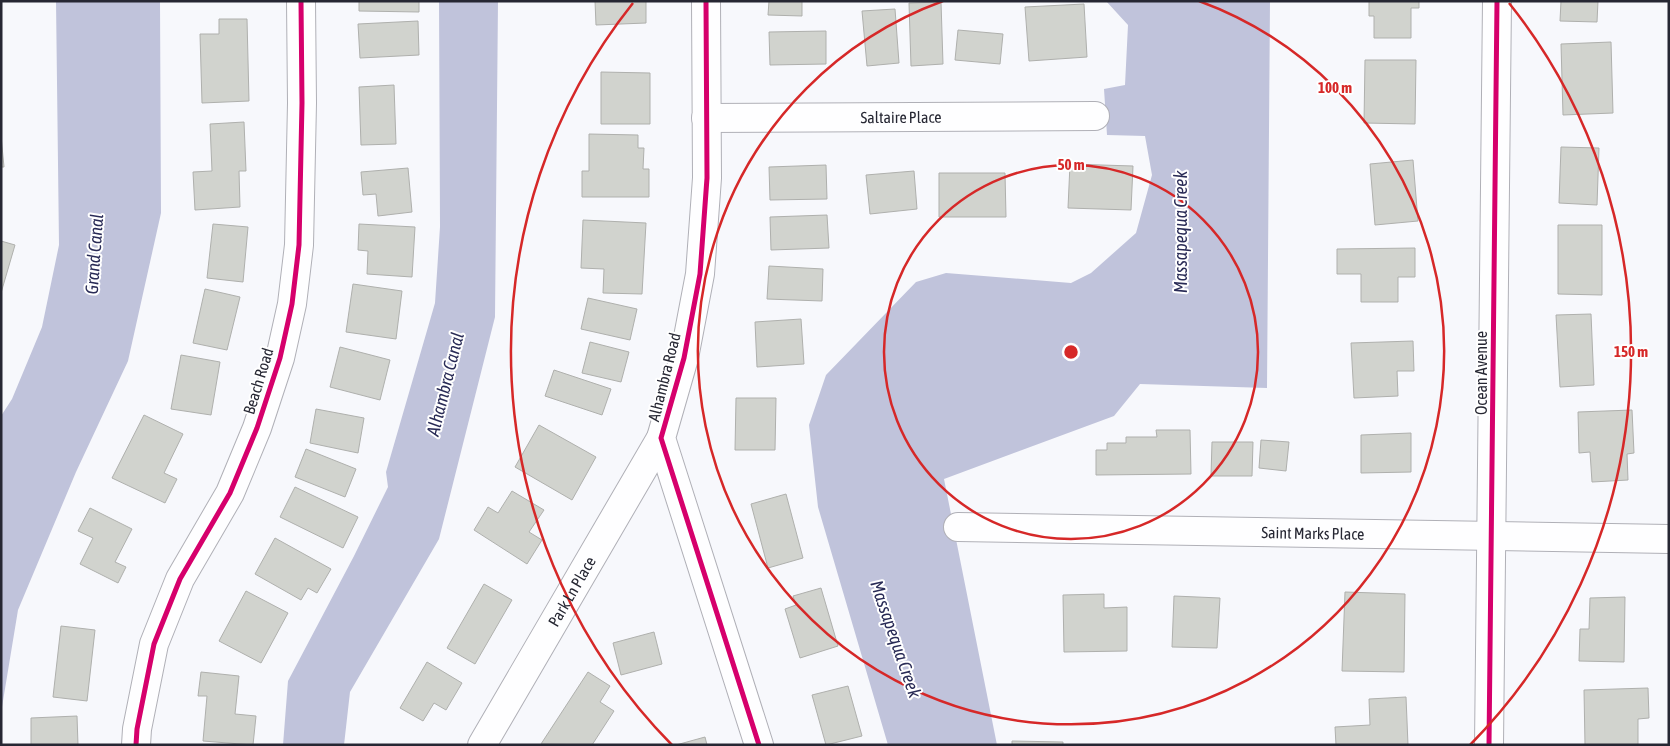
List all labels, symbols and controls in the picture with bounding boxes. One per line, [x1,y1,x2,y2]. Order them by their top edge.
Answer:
text: 100 m [1318,79,1352,96]
street label: Saltaire Place [860,108,942,126]
text: 50 m [1058,156,1085,173]
water label: Massapequa Creek [1170,170,1191,293]
water label: Grand Canal [81,213,107,295]
water label: Alhambra Canal [422,330,468,439]
street label: Alhambra Road [644,331,684,423]
street label: Ocean Avenue [1472,331,1490,415]
centre of rings [1062,343,1080,361]
text: 150 m [1614,343,1648,360]
street label: Beach Road [239,346,277,416]
street label: Saint Marks Place [1261,523,1365,543]
street label: Park Ln Place [544,553,599,629]
water label: Massapequa Creek [866,578,926,701]

